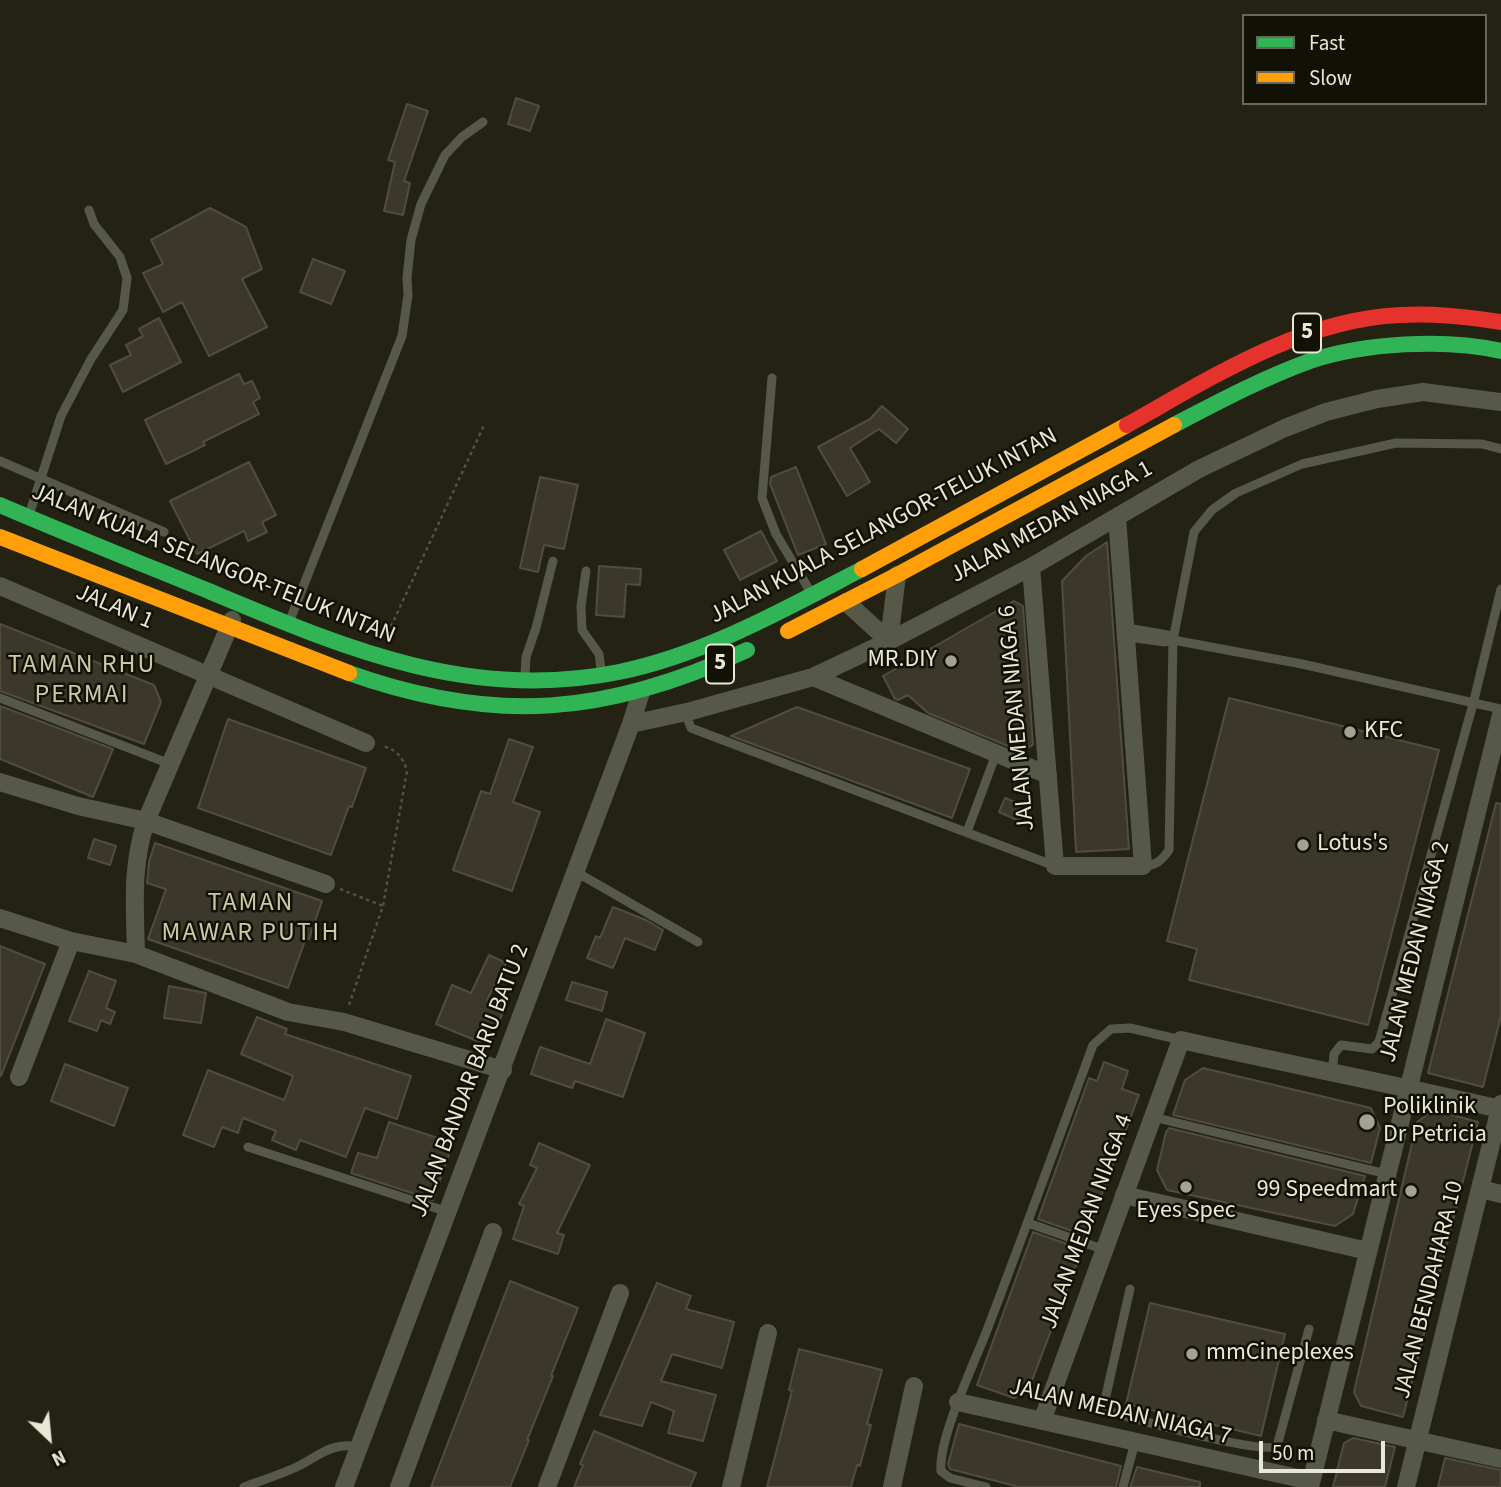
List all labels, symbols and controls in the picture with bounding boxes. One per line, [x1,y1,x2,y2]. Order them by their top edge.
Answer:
legend [1242,14,1487,105]
text: Fast [1309,28,1345,58]
text: Slow [1309,63,1352,93]
road number: 5 [1293,314,1321,352]
street label: JALAN KUALA SELANGOR-TELUK INTAN [705,423,1063,631]
street label: JALAN MEDAN NIAGA 1 [946,455,1158,591]
street label: JALAN KUALA SELANGOR-TELUK INTAN [27,479,399,651]
street label: JALAN 1 [71,579,157,637]
street label: JALAN MEDAN NIAGA 6 [994,604,1042,832]
road number: 5 [706,644,734,684]
place label: MR.DIY [867,647,937,675]
district label: TAMAN RHU PERMAI [9,650,155,712]
marker: MR.DIY [943,653,959,669]
place label: KFC [1364,718,1403,746]
marker: KFC [1342,724,1358,740]
place label: Lotus's [1317,831,1388,859]
marker: Lotus's [1295,837,1311,853]
street label: JALAN MEDAN NIAGA 2 [1375,839,1457,1065]
district label: TAMAN MAWAR PUTIH [163,888,339,950]
street label: JALAN BANDAR BARU BATU 2 [406,940,536,1222]
place label: Poliklinik Dr Petricia [1383,1094,1487,1150]
street label: JALAN MEDAN NIAGA 4 [1036,1111,1140,1333]
marker: Poliklinik Dr Petricia [1357,1112,1377,1132]
place label: 99 Speedmart [1257,1177,1397,1205]
street label: JALAN BENDAHARA 10 [1389,1178,1471,1402]
marker: Eyes Spec [1178,1179,1194,1195]
marker: 99 Speedmart [1403,1183,1419,1199]
place label: Eyes Spec [1136,1198,1236,1226]
place label: mmCineplexes [1206,1340,1354,1368]
marker: mmCineplexes [1184,1346,1200,1362]
street label: JALAN MEDAN NIAGA 7 [1006,1373,1234,1453]
north arrow [14,1403,84,1473]
scale bar [1263,1428,1389,1472]
text: 50 m [1272,1438,1314,1468]
text: N [47,1442,70,1472]

